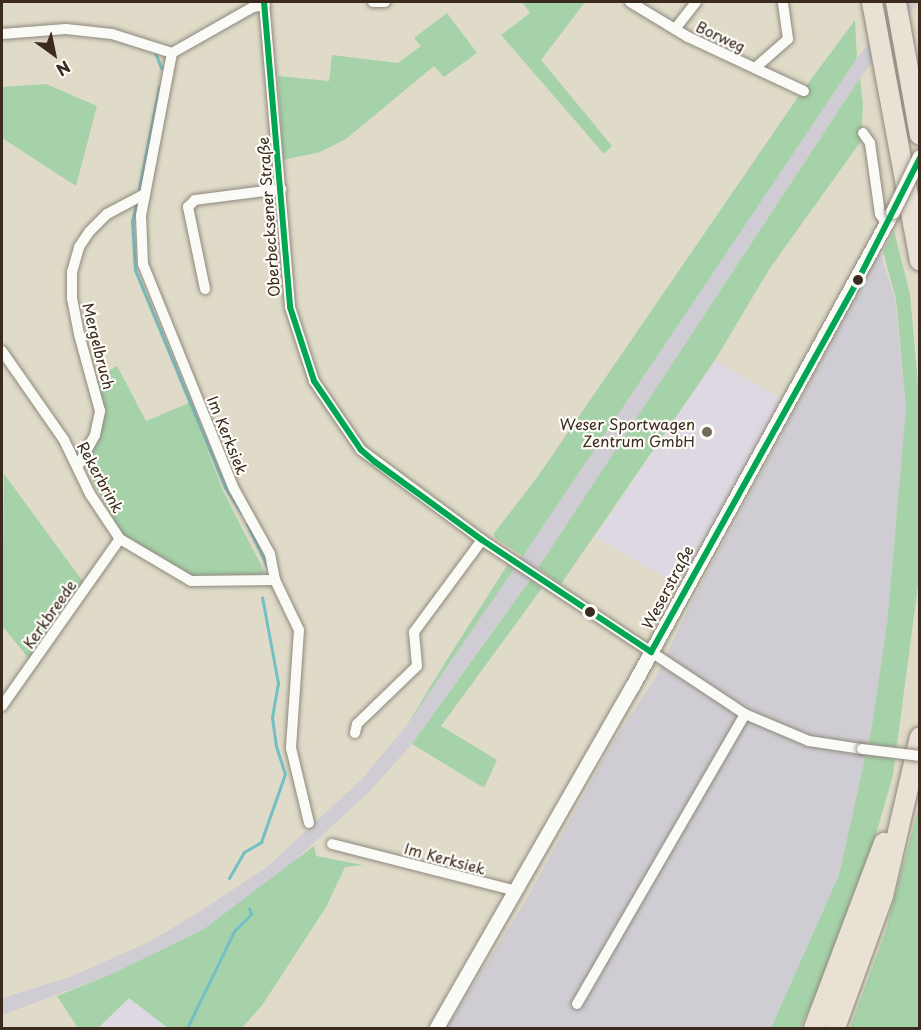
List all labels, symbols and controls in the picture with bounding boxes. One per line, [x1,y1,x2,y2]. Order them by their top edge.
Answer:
street label: Borweg [693,17,749,55]
north arrow [24,24,84,84]
text: N [52,56,76,83]
street label: Oberbecksener Straße [253,136,283,298]
unlabelled marker [852,274,864,286]
street label: Mergelbruch [80,301,118,391]
street label: Im Kerksiek [204,393,252,477]
place label: Weser Sportwagen Zentrum GmbH [560,414,695,449]
marker: Weser Sportwagen Zentrum GmbH [700,425,714,439]
street label: Rekerbrink [74,438,128,516]
street label: Weserstraße [637,542,697,632]
street label: Kerkbreede [19,576,79,652]
unlabelled marker [584,606,596,618]
street label: Im Kerksiek [402,839,488,877]

